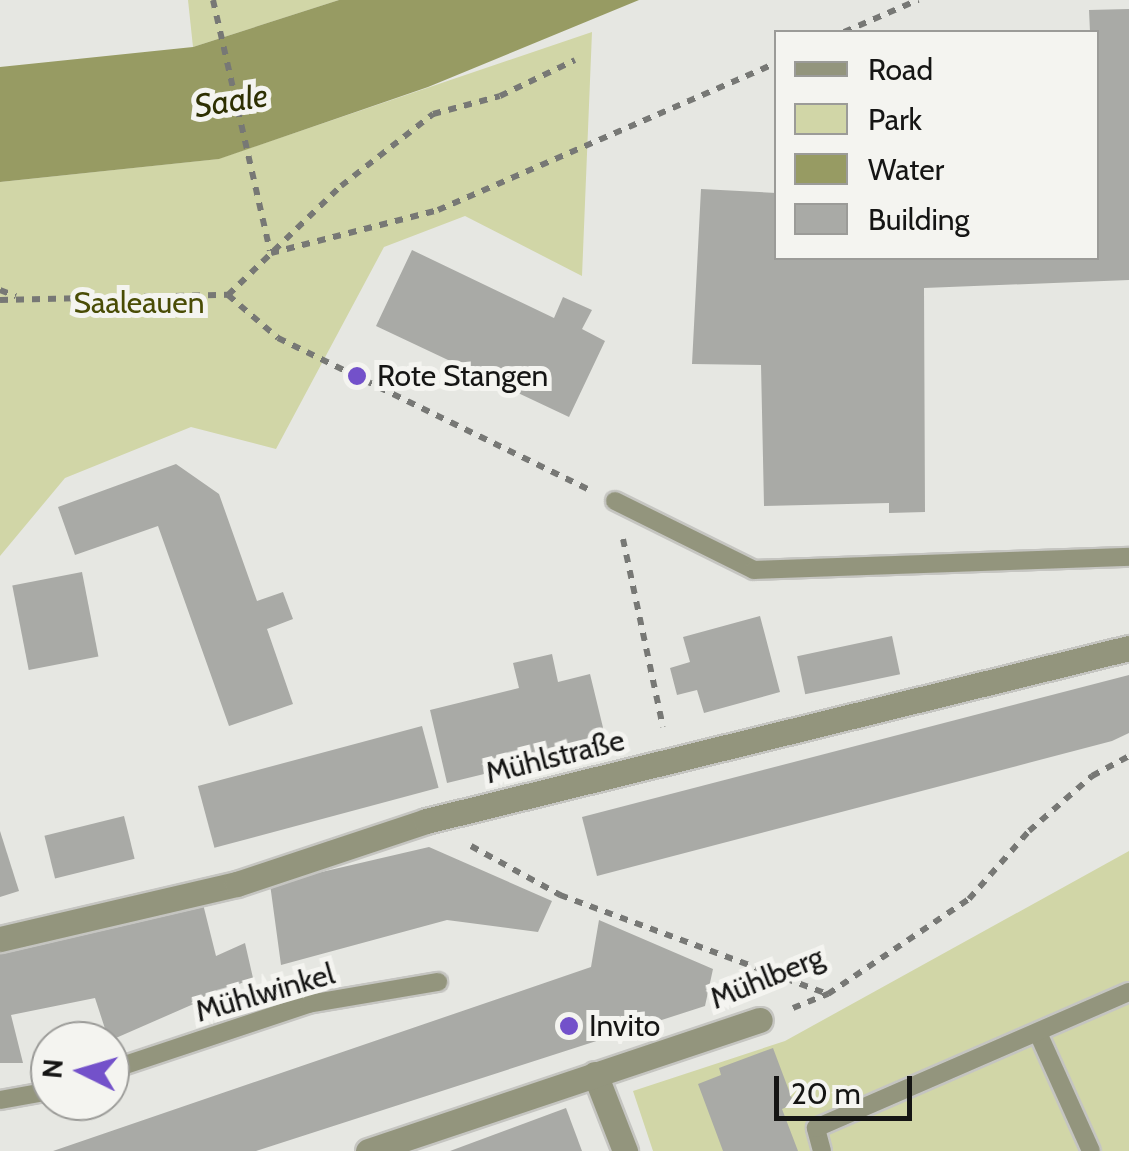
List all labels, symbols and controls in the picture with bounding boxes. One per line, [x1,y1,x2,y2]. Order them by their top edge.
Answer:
legend [774,30,1099,260]
text: Road [868,51,933,88]
water label: Saale [192,76,270,126]
text: Park [868,101,922,138]
text: Water [868,151,944,188]
text: Building [868,201,970,238]
park label: Saaleauen [74,285,204,321]
place label: Rote Stangen [377,358,548,394]
marker: Rote Stangen [346,365,368,387]
street label: Mühlstraße [482,722,628,792]
street label: Mühlberg [705,939,829,1017]
street label: Mühlwinkel [191,956,339,1030]
place label: Invito [589,1008,660,1044]
marker: Invito [558,1015,580,1037]
north arrow [30,1021,130,1121]
scale bar [779,1056,916,1118]
text: N [34,1057,70,1080]
text: 20 m [791,1075,861,1112]

